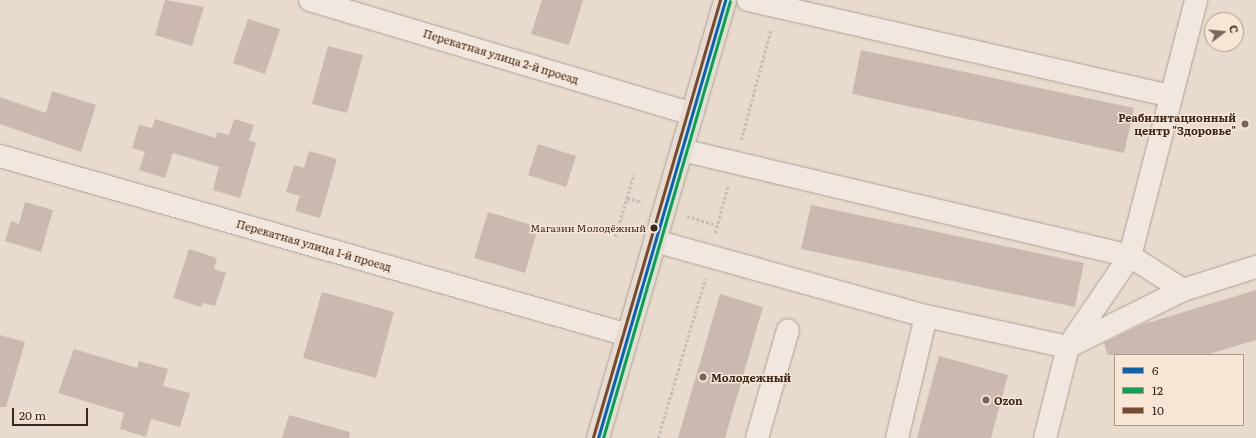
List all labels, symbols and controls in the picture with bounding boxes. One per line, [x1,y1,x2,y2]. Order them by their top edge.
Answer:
north arrow [1204,12,1244,52]
text: С [1226,23,1243,35]
street label: Перекатная улица 2-й проезд [422,26,580,86]
place label: Реабилитационный центр "Здоровье" [1118,111,1236,137]
marker: Реабилитационный центр "Здоровье" [1239,118,1251,130]
street label: Перекатная улица 1-й проезд [235,216,393,274]
place label: Магазин Молодёжный [530,222,646,234]
marker: Магазин Молодёжный [649,223,659,233]
legend [1114,354,1244,426]
text: 6 [1152,361,1158,379]
place label: Молодежный [711,370,791,384]
marker: Молодежный [698,372,708,382]
text: 12 [1152,381,1163,399]
place label: Ozon [994,393,1023,407]
marker: Ozon [981,395,991,405]
scale bar [14,400,90,426]
text: 10 [1152,401,1164,419]
text: 20 m [19,406,46,424]

